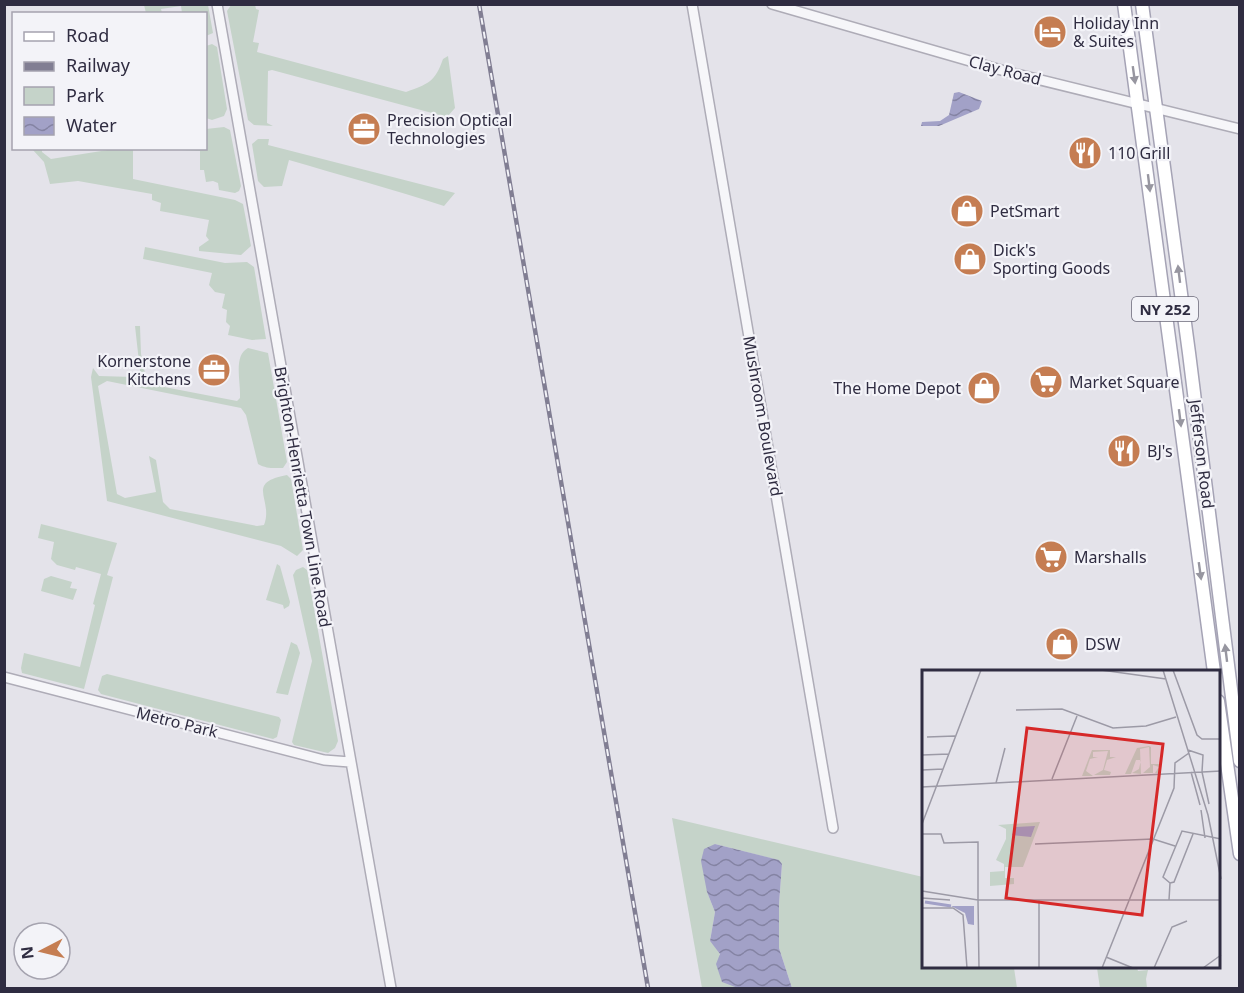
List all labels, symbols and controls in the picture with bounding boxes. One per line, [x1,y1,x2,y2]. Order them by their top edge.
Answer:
legend [12,12,207,150]
place label: Holiday Inn & Suites [1073,12,1159,52]
hotel icon: Holiday Inn & Suites [1032,14,1068,50]
text: Road [66,23,109,47]
street label: Clay Road [966,50,1044,90]
text: Railway [66,53,131,77]
one-way arrow [1130,66,1139,85]
text: Park [66,83,104,107]
place label: Precision Optical Technologies [387,109,512,149]
office icon: Precision Optical Technologies [346,111,382,147]
text: Water [66,113,117,137]
restaurant icon: 110 Grill [1067,135,1103,171]
place label: 110 Grill [1108,142,1170,164]
one-way arrow [1144,174,1153,193]
shop icon: PetSmart [949,193,985,229]
place label: PetSmart [990,200,1060,222]
place label: Dick's Sporting Goods [993,239,1110,279]
shop icon: Dick's Sporting Goods [952,241,988,277]
one-way arrow [1174,264,1183,283]
road number: NY 252 [1132,297,1198,321]
street label: Mushroom Boulevard [738,334,788,498]
place label: Kornerstone Kitchens [97,350,191,390]
office icon: Kornerstone Kitchens [196,352,232,388]
supermarket icon: Market Square [1028,364,1064,400]
street label: Brighton-Henrietta Town Line Road [269,365,337,629]
shop icon: The Home Depot [966,370,1002,406]
place label: Market Square [1069,371,1179,393]
place label: The Home Depot [833,377,961,399]
street label: Jefferson Road [1184,396,1220,510]
one-way arrow [1175,409,1184,428]
restaurant icon: BJ's [1106,433,1142,469]
place label: BJ's [1147,440,1173,462]
supermarket icon: Marshalls [1033,539,1069,575]
place label: Marshalls [1074,546,1147,568]
one-way arrow [1196,562,1205,581]
shop icon: DSW [1044,626,1080,662]
place label: DSW [1085,633,1120,655]
one-way arrow [1222,644,1231,663]
inset map [922,670,1220,969]
street label: Metro Park [134,701,220,743]
north arrow [12,921,72,981]
text: N [15,945,39,961]

